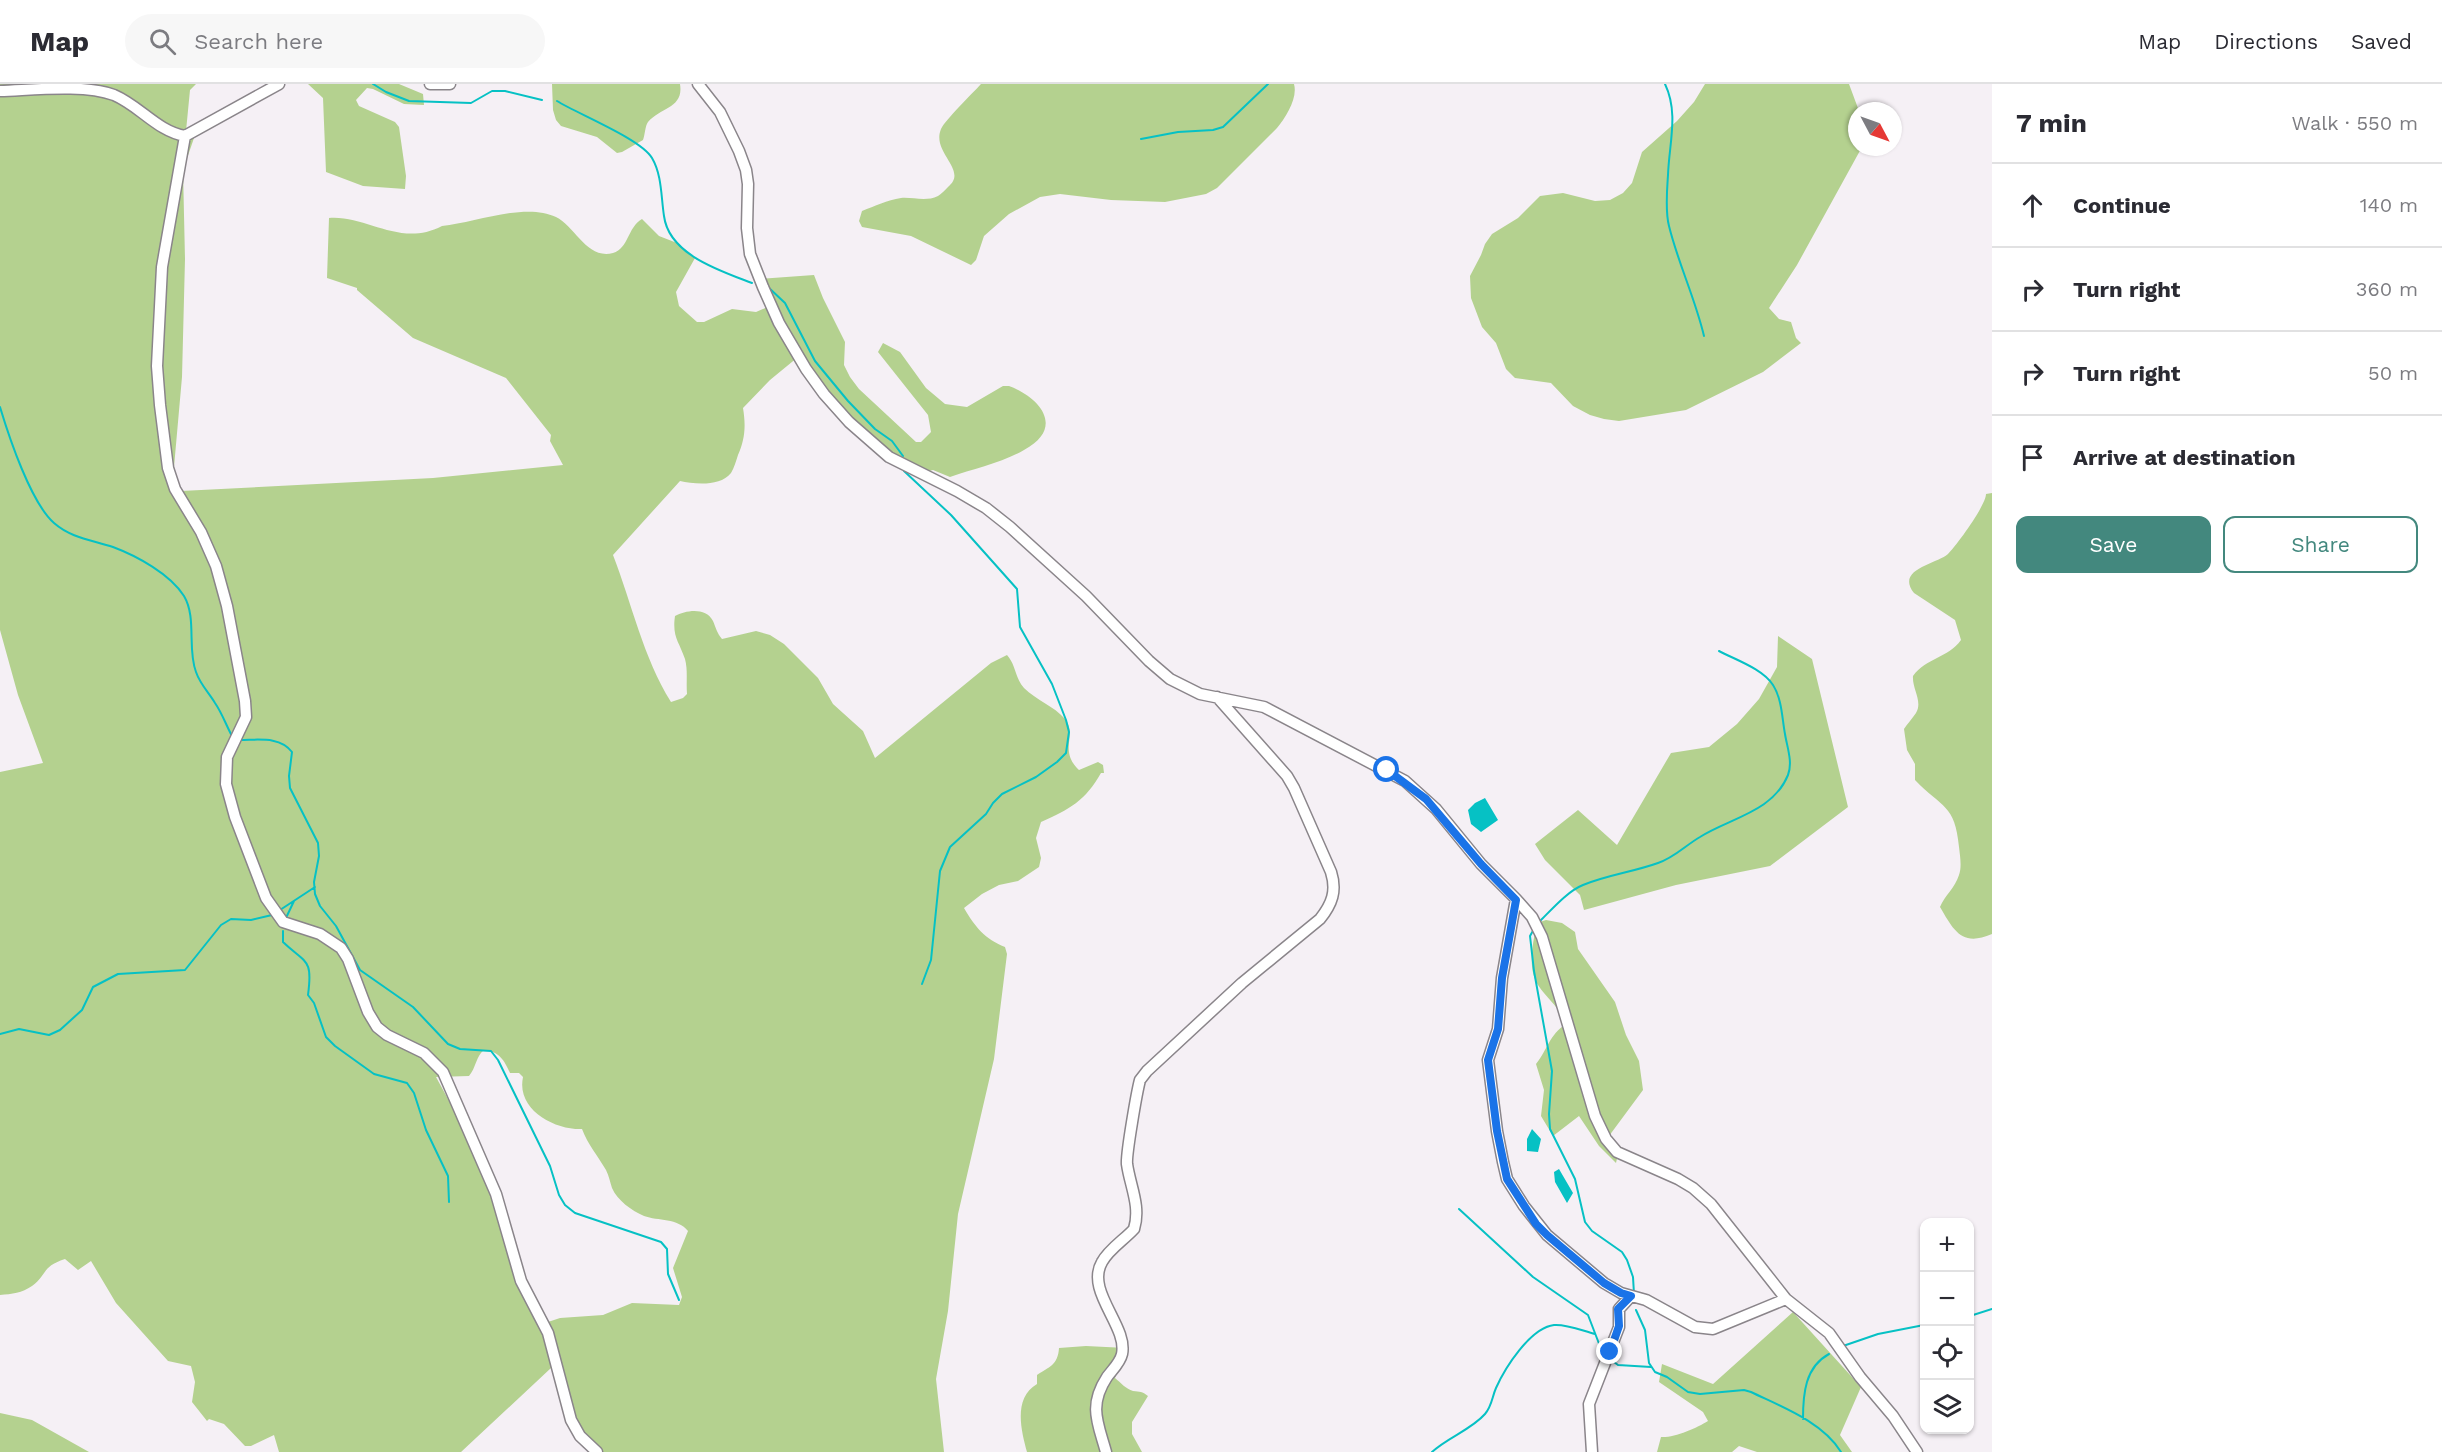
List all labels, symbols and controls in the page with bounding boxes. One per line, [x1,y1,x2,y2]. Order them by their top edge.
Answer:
search box [125,14,545,68]
text: Map [30,25,89,58]
icon: search [146,25,179,58]
text: Search here [194,29,323,54]
text: Map [2138,29,2181,54]
text: Directions [2214,29,2318,54]
text: Saved [2351,29,2412,54]
north arrow [1848,102,1902,156]
text: 7 min [2016,108,2087,138]
text: Walk · 550 m [2291,111,2418,135]
icon: ahead [2016,189,2049,222]
text: Continue [2073,193,2171,218]
text: 140 m [2360,193,2418,217]
icon: right [2016,273,2049,306]
text: Turn right [2073,277,2180,302]
text: 360 m [2356,277,2418,301]
icon: right [2016,357,2049,390]
text: Turn right [2073,361,2180,386]
text: 50 m [2368,361,2418,385]
icon: arrive [2016,441,2049,474]
text: Arrive at destination [2073,445,2296,470]
button: Save [2016,516,2211,573]
button: Share [2223,516,2418,573]
route start [1373,756,1399,782]
map controls [1920,1218,1974,1434]
button: + [1920,1218,1974,1272]
button: − [1920,1272,1974,1326]
button: locate [1920,1326,1974,1380]
route end [1596,1338,1622,1364]
button: layers [1920,1380,1974,1434]

